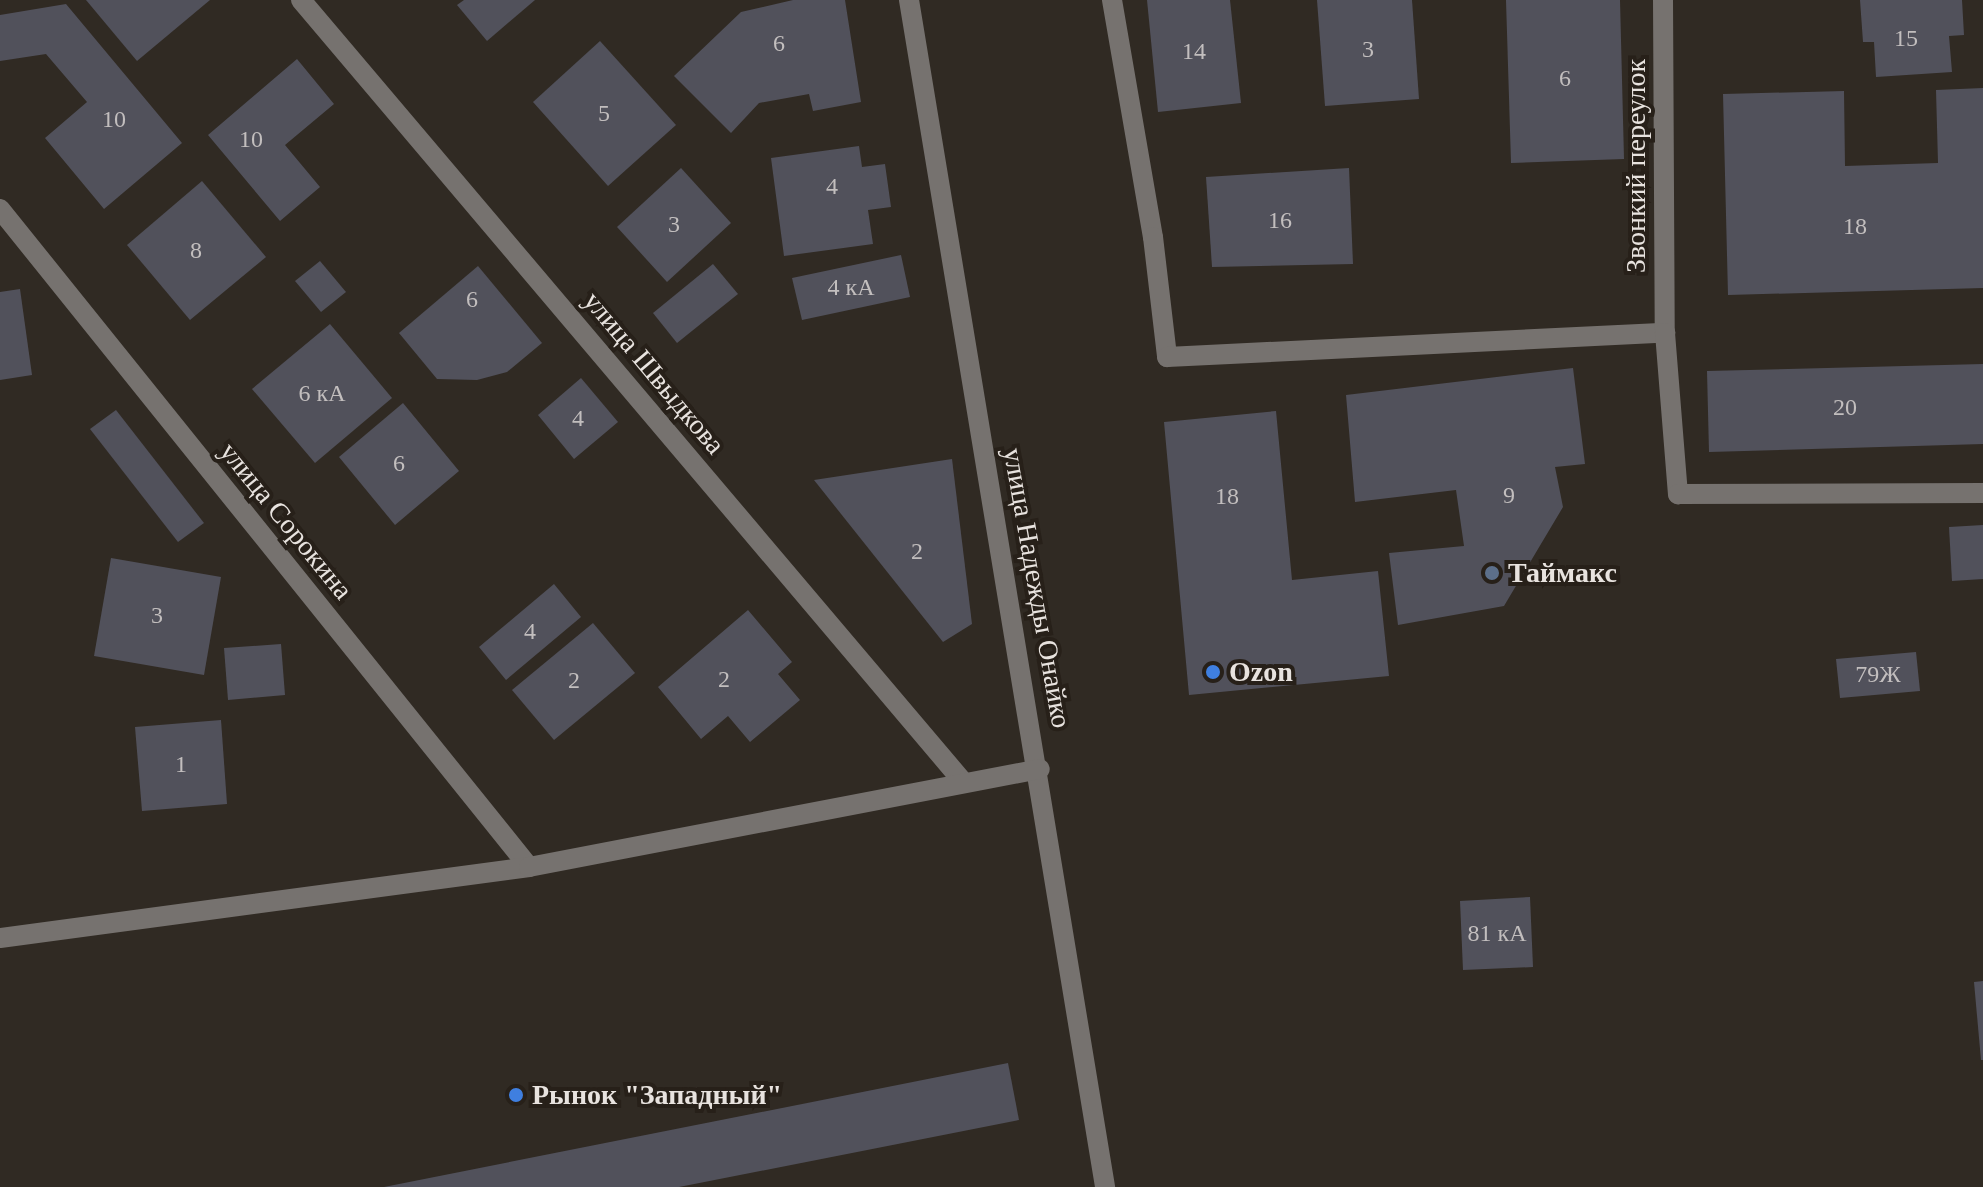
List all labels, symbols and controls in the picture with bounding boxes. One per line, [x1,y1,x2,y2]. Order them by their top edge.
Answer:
house number: 15 [1894,25,1918,53]
house number: 6 [773,30,785,58]
house number: 3 [1362,36,1374,64]
house number: 14 [1182,38,1206,66]
street label: Звонкий переулок [1619,59,1653,273]
house number: 6 [1559,65,1571,93]
house number: 5 [598,100,610,128]
house number: 10 [102,106,126,134]
house number: 10 [239,126,263,154]
house number: 4 [826,173,838,201]
house number: 16 [1268,207,1292,235]
house number: 3 [668,211,680,239]
house number: 18 [1843,213,1867,241]
house number: 8 [190,237,202,265]
house number: 4 кА [828,274,874,302]
street label: улица Швыдкова [576,285,732,461]
house number: 6 [466,286,478,314]
house number: 6 кА [299,380,345,408]
house number: 20 [1833,394,1857,422]
house number: 4 [572,405,584,433]
street label: улица Сорокина [212,436,360,606]
street label: улица Надежды Онайко [996,445,1078,731]
house number: 6 [393,450,405,478]
house number: 9 [1503,482,1515,510]
house number: 18 [1215,483,1239,511]
house number: 2 [911,538,923,566]
place label: Таймакс [1508,556,1617,590]
marker: Таймакс [1483,564,1501,582]
house number: 3 [151,602,163,630]
house number: 4 [524,618,536,646]
place label: Ozon [1229,655,1293,689]
house number: 79Ж [1855,661,1901,689]
marker: Ozon [1204,663,1222,681]
house number: 2 [718,666,730,694]
house number: 2 [568,667,580,695]
house number: 1 [175,751,187,779]
house number: 81 кА [1468,920,1526,948]
place label: Рынок "Западный" [532,1078,782,1112]
marker: Рынок "Западный" [507,1086,525,1104]

